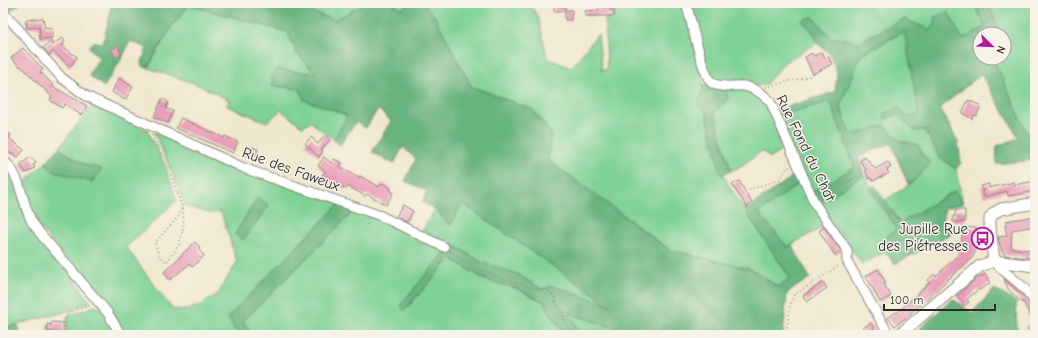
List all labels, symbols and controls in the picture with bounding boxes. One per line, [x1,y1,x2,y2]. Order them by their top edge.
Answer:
north arrow [972,26,1012,66]
text: N [993,44,1008,56]
street label: Rue Fond du Chat [772,92,840,205]
street label: Rue des Faweux [240,143,343,195]
place label: Jupille Rue des Piétresses [878,220,968,255]
bus stop icon: Jupille Rue des Piétresses [970,225,996,251]
scale bar [884,286,995,312]
text: 100 m [890,293,923,307]

